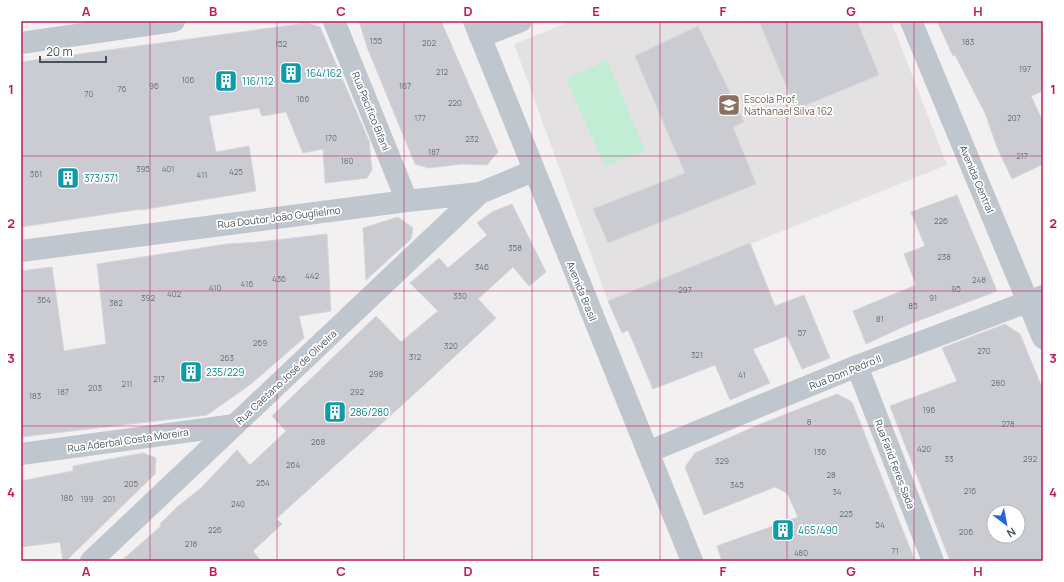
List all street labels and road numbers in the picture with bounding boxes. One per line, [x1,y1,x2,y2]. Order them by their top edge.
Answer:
street label: Rua Pacifico Bifani [349,69,393,153]
street label: Avenida Central [956,143,998,215]
street label: Rua Doutor João Guglielmo [217,202,341,231]
street label: Avenida Brasil [564,259,600,323]
street label: Rua Caetano José de Oliveira [233,327,339,427]
street label: Rua Dom Pedro II [807,351,883,393]
street label: Rua Farid Feres Sada [872,417,918,511]
street label: Rua Aderbal Costa Moreira [67,425,189,455]

